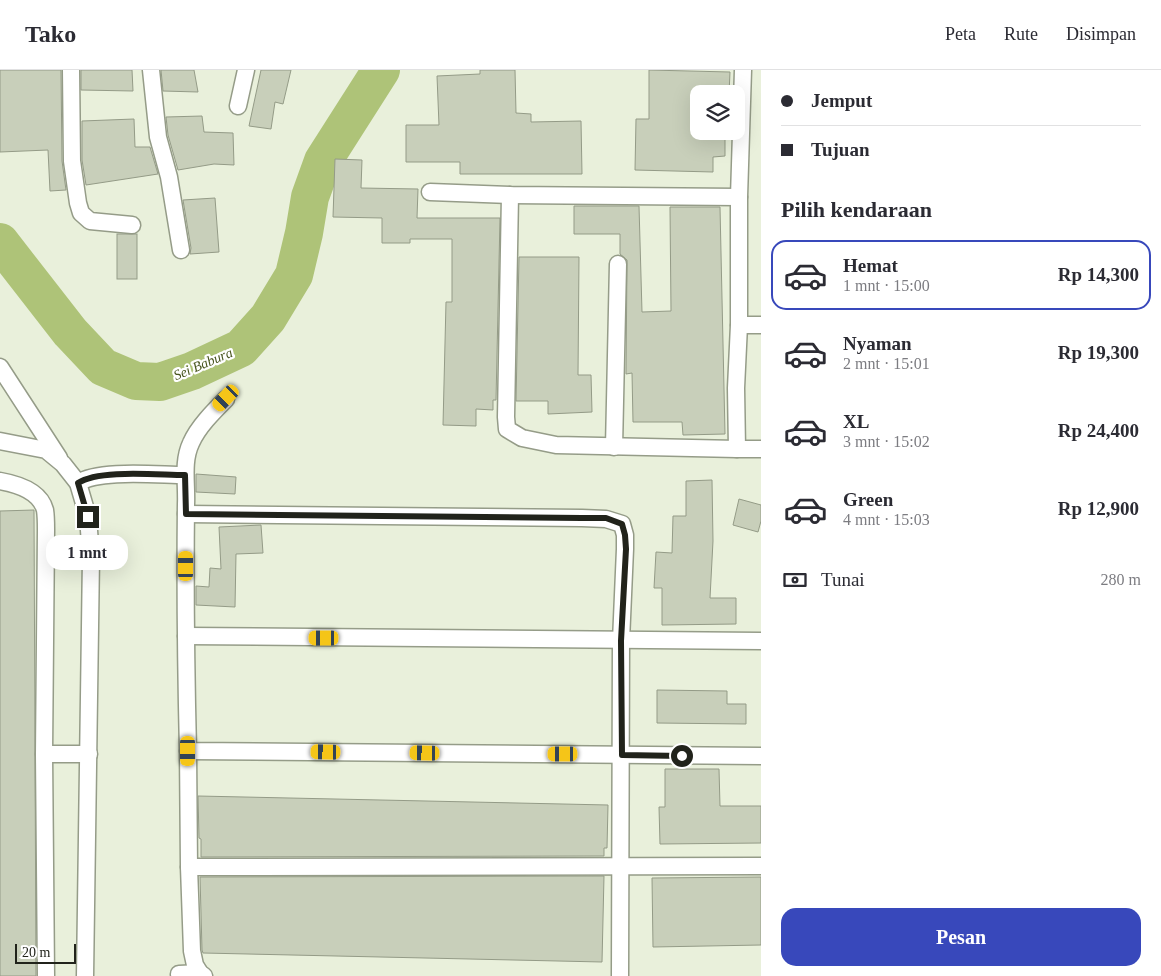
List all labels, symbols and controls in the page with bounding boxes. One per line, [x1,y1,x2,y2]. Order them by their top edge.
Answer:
text: Tako [25,21,76,47]
text: Peta [945,24,976,44]
text: Rute [1004,24,1038,44]
text: Disimpan [1066,24,1136,44]
map controls [690,85,745,140]
button: layers [690,85,745,140]
text: Jemput [811,90,872,111]
text: Tujuan [811,139,869,160]
text: Pilih kendaraan [781,197,932,222]
icon: car [783,253,828,298]
text: Hemat [843,255,898,276]
text: Rp 14,300 [1058,264,1139,285]
text: 1 mnt · 15:00 [843,277,930,294]
icon: car [783,331,828,376]
text: Nyaman [843,333,912,354]
text: Rp 19,300 [1058,342,1139,363]
water label: Sei Babura [171,345,235,383]
text: 2 mnt · 15:01 [843,355,930,372]
car [210,382,241,414]
icon: car [783,409,828,454]
text: XL [843,411,869,432]
text: Rp 24,400 [1058,420,1139,441]
text: 3 mnt · 15:02 [843,433,930,450]
icon: car [783,487,828,532]
text: Green [843,489,893,510]
text: Rp 12,900 [1058,498,1139,519]
route end [77,506,99,528]
text: 4 mnt · 15:03 [843,511,930,528]
callout: 1 mnt [47,534,129,570]
text: 1 mnt [67,544,107,561]
car [178,551,193,581]
icon: cash [781,566,809,594]
text: Tunai [821,569,865,590]
text: 280 m [1101,571,1141,588]
car [309,631,339,646]
car [180,736,195,766]
car [310,744,341,760]
car [409,745,440,761]
route start [671,745,693,767]
car [548,747,578,762]
button: Pesan [781,908,1141,966]
scale bar [15,941,76,964]
text: 20 m [22,945,50,960]

